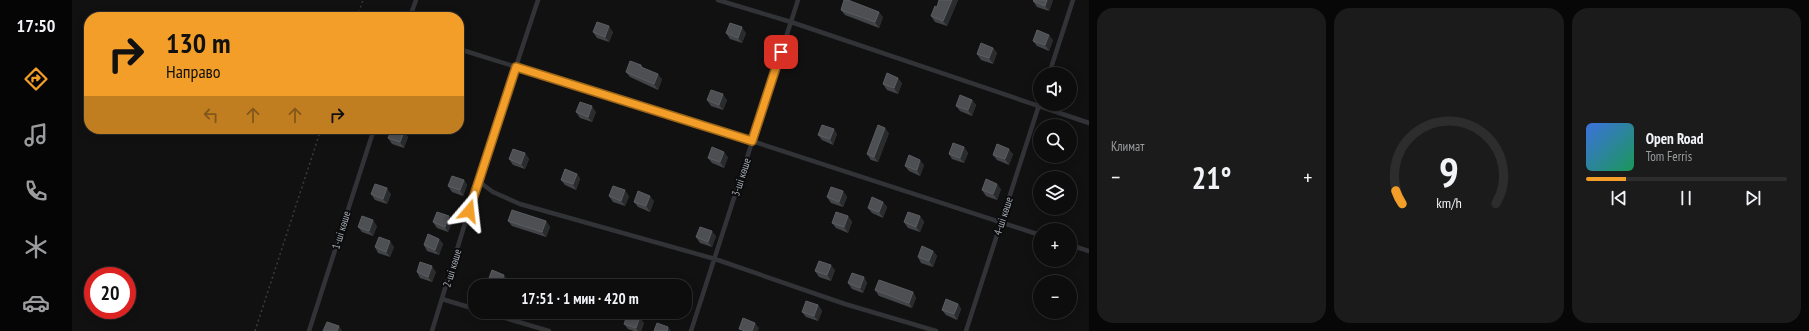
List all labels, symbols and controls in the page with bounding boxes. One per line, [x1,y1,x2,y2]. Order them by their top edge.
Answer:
text: 17:50 [17,14,55,37]
text: 130 m [166,24,230,61]
icon: right [100,28,152,80]
pin [764,35,798,69]
icon: arrive [770,41,792,63]
text: Направо [166,60,221,83]
icon: directions [22,65,50,93]
map controls [1033,67,1077,319]
button: sound [1033,67,1077,111]
icon: left [200,104,222,126]
icon: ahead [242,104,264,126]
icon: ahead [284,104,306,126]
icon: right [326,104,348,126]
button: search [1033,119,1077,163]
icon: music [22,121,50,149]
text: Open Road [1646,129,1703,148]
text: Климат [1111,138,1144,155]
text: 9 [1439,144,1459,197]
text: Tom Ferris [1646,148,1692,165]
street label: 3-ші көше [728,156,754,198]
text: 21° [1192,158,1231,197]
text: − [1111,163,1120,191]
text: + [1303,163,1312,191]
button: layers [1033,171,1077,215]
icon: phone [22,177,50,205]
icon: previous [1608,187,1630,209]
icon: pause [1675,187,1697,209]
icon: next [1742,187,1764,209]
position arrow [448,190,490,232]
text: km/h [1436,192,1462,211]
street label: 4-ші көше [990,195,1016,237]
street label: 1-ші көше [329,209,354,251]
button: + [1033,223,1077,267]
icon: climate [22,233,50,261]
street label: 2-ші көше [440,247,465,289]
speed limit sign: 20 [84,267,136,319]
button: − [1033,275,1077,319]
icon: car [22,289,50,317]
text: 17:51 · 1 мин · 420 m [521,289,639,308]

